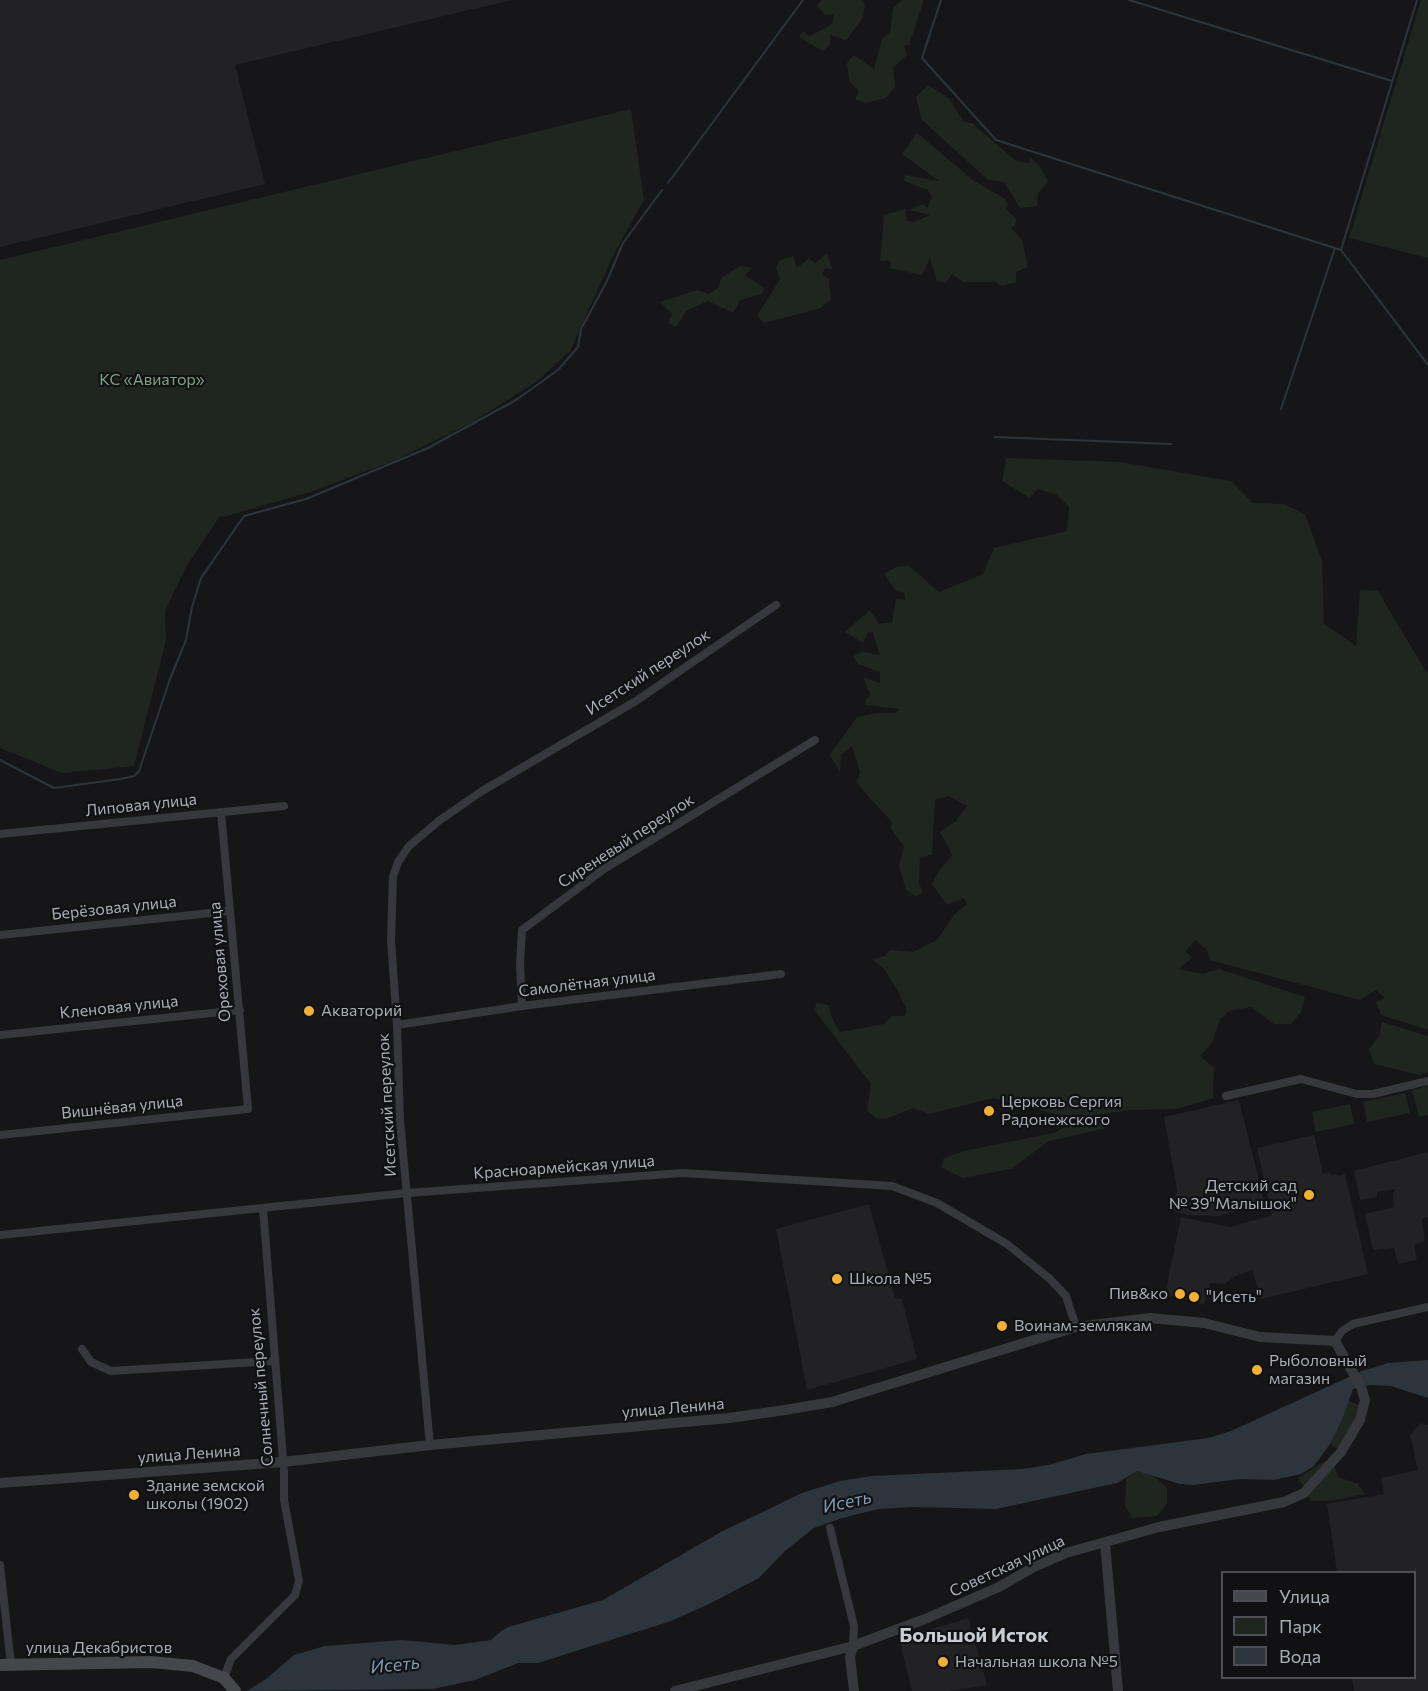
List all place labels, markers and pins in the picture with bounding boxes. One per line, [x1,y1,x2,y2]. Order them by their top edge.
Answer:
place label: Акваторий [321,1001,402,1021]
marker: Акваторий [302,1004,316,1018]
place label: Церковь Сергия Радонежского [1001,1092,1122,1130]
marker: Церковь Сергия Радонежского [982,1104,996,1118]
place label: Детский сад № 39"Малышок" [1169,1176,1297,1214]
marker: Детский сад № 39"Малышок" [1302,1188,1316,1202]
place label: Школа №5 [849,1269,932,1289]
marker: Школа №5 [830,1272,844,1286]
place label: Пив&ко [1109,1284,1168,1304]
marker: Пив&ко [1173,1287,1187,1301]
place label: "Исеть" [1206,1287,1262,1307]
marker: "Исеть" [1187,1290,1201,1304]
place label: Воинам-землякам [1014,1316,1152,1336]
marker: Воинам-землякам [995,1319,1009,1333]
place label: Рыболовный магазин [1269,1351,1367,1389]
marker: Рыболовный магазин [1250,1363,1264,1377]
place label: Здание земской школы (1902) [146,1476,265,1514]
marker: Здание земской школы (1902) [127,1488,141,1502]
place label: Начальная школа №5 [955,1652,1118,1672]
marker: Начальная школа №5 [936,1655,950,1669]

